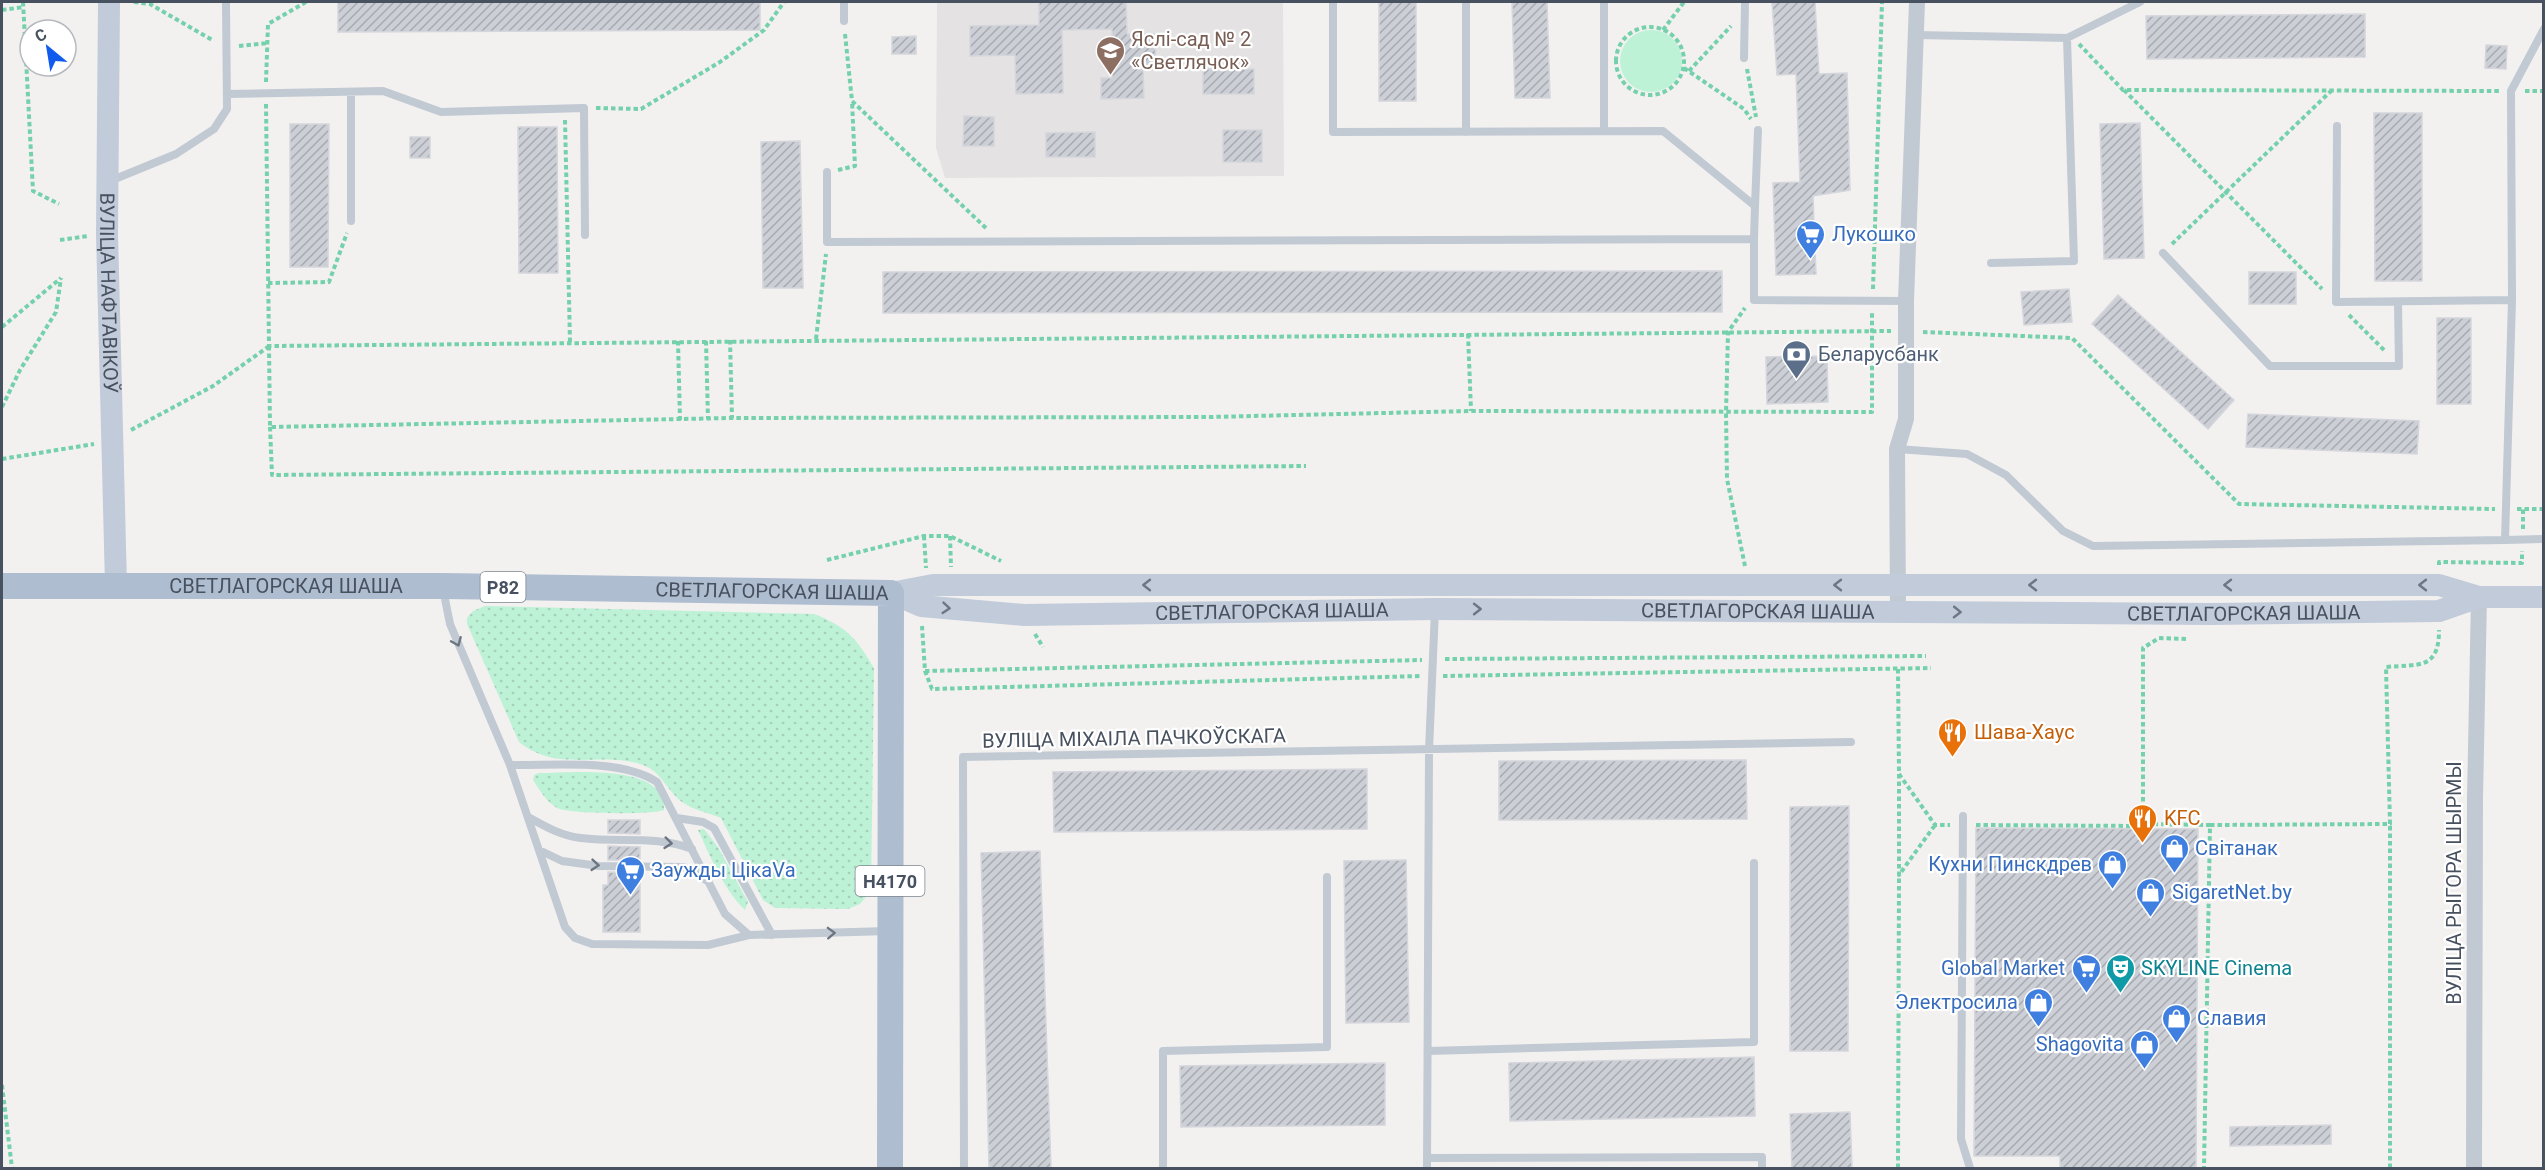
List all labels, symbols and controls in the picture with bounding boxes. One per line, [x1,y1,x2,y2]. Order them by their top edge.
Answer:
north arrow [18,18,78,78]
text: С [31,25,50,46]
place label: Яслі-сад № 2 «Светлячок» [1131,27,1251,74]
school or university icon: Яслі-сад № 2 «Светлячок» [1094,34,1126,76]
street label: ВУЛІЦА НАФТАВІКОЎ [95,192,123,394]
supermarket icon: Лукошко [1795,218,1827,260]
place label: Лукошко [1832,222,1916,246]
bank icon: Беларусбанк [1781,338,1813,380]
place label: Беларусбанк [1818,342,1939,366]
road number: Р82 [480,572,526,602]
street label: СВЕТЛАГОРСКАЯ ШАША [169,574,403,598]
street label: СВЕТЛАГОРСКАЯ ШАША [655,577,889,605]
one-way arrow [1143,579,1152,591]
one-way arrow [1833,579,1842,591]
one-way arrow [2028,579,2037,591]
one-way arrow [2223,579,2232,591]
one-way arrow [2418,579,2427,591]
street label: СВЕТЛАГОРСКАЯ ШАША [1155,598,1389,625]
street label: СВЕТЛАГОРСКАЯ ШАША [1641,598,1875,624]
street label: СВЕТЛАГОРСКАЯ ШАША [2127,600,2361,626]
one-way arrow [942,601,951,614]
one-way arrow [1473,603,1482,616]
one-way arrow [1952,605,1961,618]
one-way arrow [450,636,462,647]
restaurant icon: Шава-Хаус [1937,716,1969,758]
place label: Шава-Хаус [1974,720,2075,744]
street label: ВУЛІЦА МІХАІЛА ПАЧКОЎСКАГА [982,723,1286,753]
street label: ВУЛІЦА РЫГОРА ШЫРМЫ [2442,761,2466,1005]
restaurant icon: KFC [2127,802,2159,844]
place label: KFC [2164,806,2201,830]
shop icon: Світанак [2158,832,2190,874]
one-way arrow [663,836,672,849]
place label: Світанак [2195,836,2278,860]
shop icon: Кухни Пинскдрев [2097,848,2129,890]
place label: Кухни Пинскдрев [1928,852,2092,876]
supermarket icon: Заужды ЦікаVа [614,854,646,896]
one-way arrow [591,858,600,871]
place label: Заужды ЦікаVа [651,858,796,882]
road number: Н4170 [856,866,924,896]
shop icon: SigaretNet.by [2135,876,2167,918]
place label: SigaretNet.by [2172,880,2292,904]
one-way arrow [826,927,835,940]
supermarket icon: Global Market [2070,952,2102,994]
theatre icon: SKYLINE Cinema [2104,952,2136,994]
place label: Global Market [1941,956,2065,980]
place label: SKYLINE Cinema [2141,956,2292,980]
shop icon: Электросила [2023,986,2055,1028]
place label: Электросила [1895,990,2018,1014]
shop icon: Славия [2160,1002,2192,1044]
place label: Славия [2197,1006,2266,1030]
shop icon: Shagovita [2129,1028,2161,1070]
place label: Shagovita [2036,1032,2124,1056]

